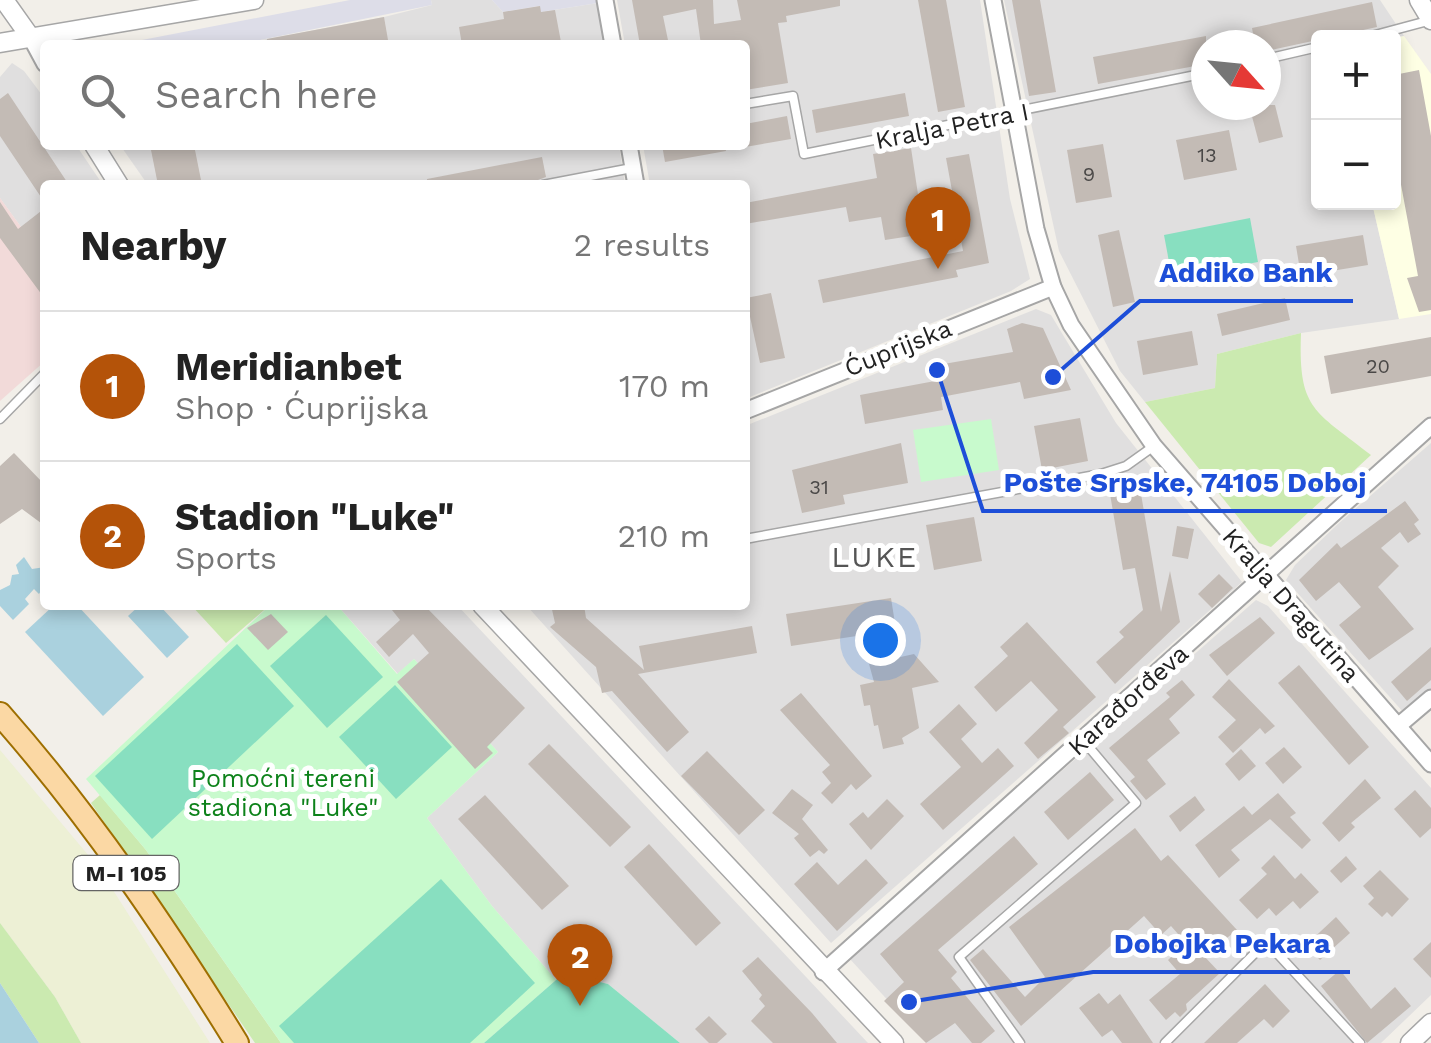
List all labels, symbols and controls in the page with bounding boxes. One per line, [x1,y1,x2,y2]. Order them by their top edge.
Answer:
north arrow [1191,30,1281,120]
map controls [1311,30,1401,210]
button: + [1311,30,1401,120]
search box [40,40,750,150]
icon: search [75,68,130,123]
text: Search here [155,73,378,117]
street label: Kralja Petra I [873,97,1031,155]
button: − [1311,120,1401,210]
house number: 13 [1197,143,1217,167]
house number: 9 [1083,162,1095,186]
pin: 1 [906,186,970,269]
text: Nearby [80,221,227,270]
text: 2 results [573,226,710,264]
callout: Addiko Bank [1140,243,1353,301]
text: Addiko Bank [1159,256,1333,289]
street label: Ćuprijska [840,312,956,383]
text: Meridianbet [175,345,402,389]
house number: 20 [1366,354,1390,378]
text: 1 [106,367,119,405]
text: 170 m [619,367,710,405]
text: Shop · Ćuprijska [175,389,428,427]
callout: Pošte Srpske, 74105 Doboj [983,453,1387,511]
text: Pošte Srpske, 74105 Doboj [1004,466,1366,499]
house number: 31 [809,475,829,499]
text: Stadion "Luke" [175,495,454,539]
text: 2 [103,517,122,555]
text: 210 m [618,517,710,555]
street label: Kralja Dragutina [1216,522,1366,688]
text: Sports [175,539,277,577]
district label: LUKE [831,539,919,574]
your location [855,615,906,666]
street label: Karađorđeva [1062,639,1194,761]
park label: Pomoćni tereni stadiona "Luke" [188,764,378,822]
road number: M-I 105 [74,856,178,890]
callout: Dobojka Pekara [1093,914,1350,972]
pin: 2 [548,924,612,1006]
text: Dobojka Pekara [1114,927,1331,960]

